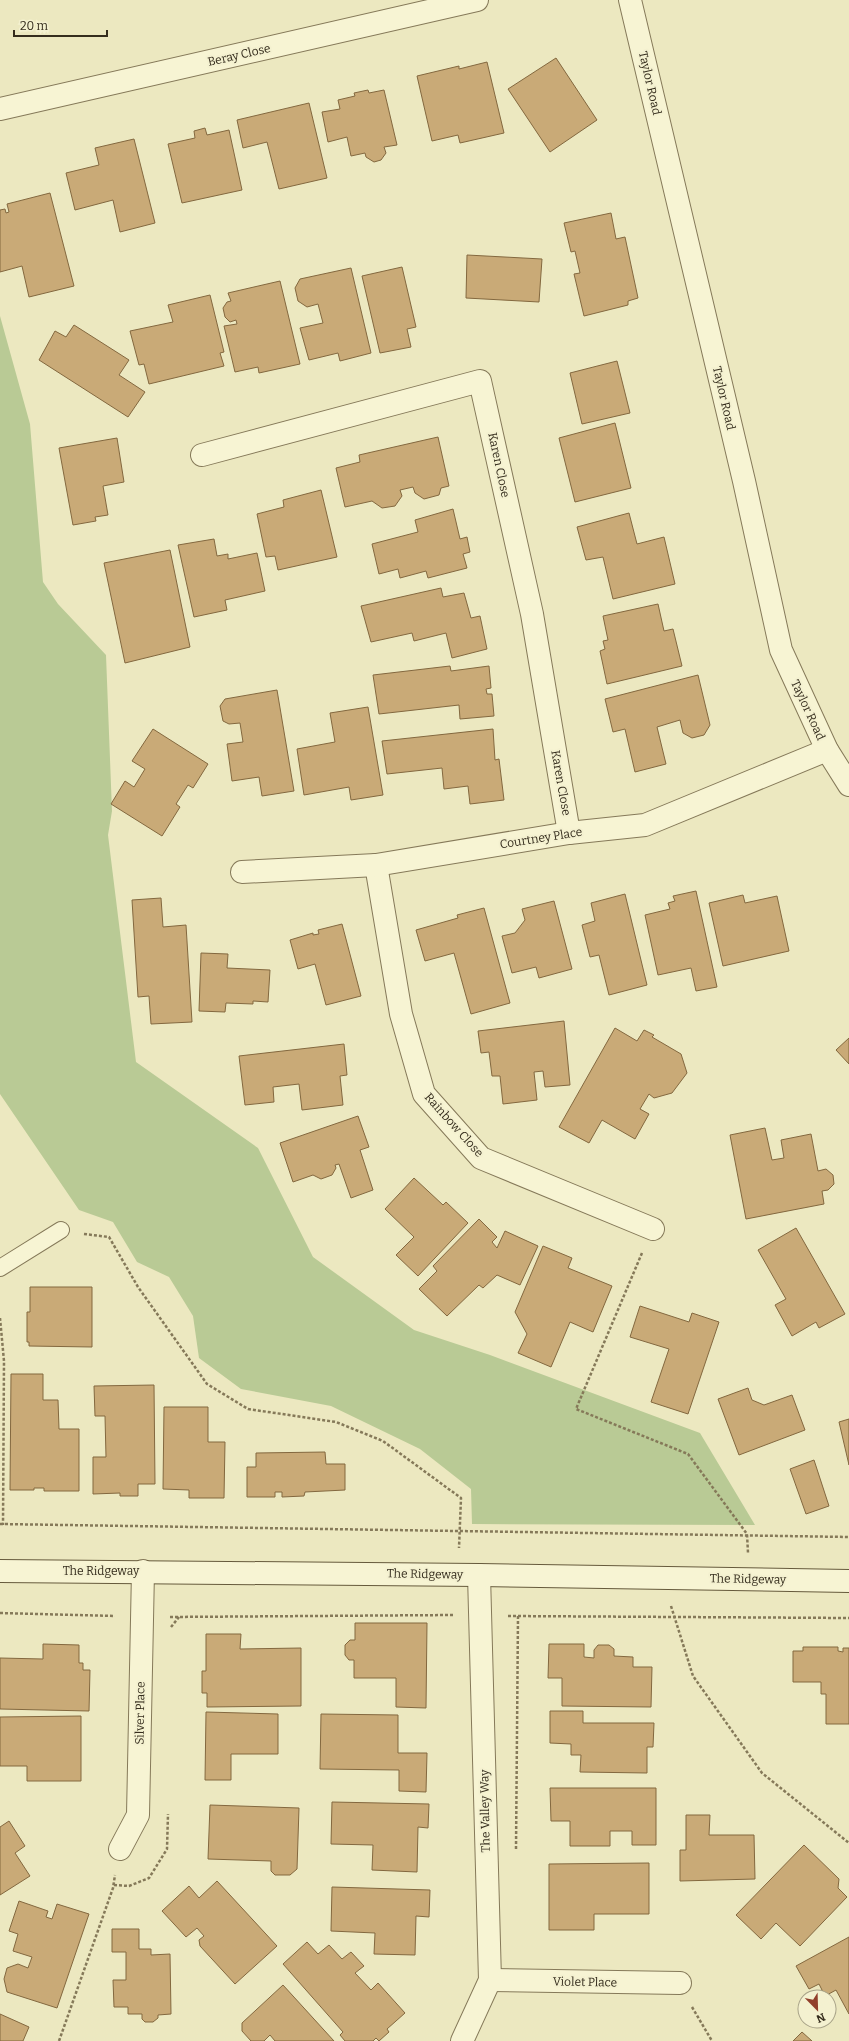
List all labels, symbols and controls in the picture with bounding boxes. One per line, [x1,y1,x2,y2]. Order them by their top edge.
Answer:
scale bar [14,12,107,38]
text: 20 m [20,19,49,33]
street label: Beray Close [206,41,272,69]
street label: Taylor Road [636,50,664,116]
street label: Taylor Road [710,365,738,431]
street label: Karen Close [485,431,513,499]
street label: Taylor Road [788,678,828,742]
street label: Karen Close [548,749,574,817]
street label: Courtney Place [499,825,583,851]
street label: Rainbow Close [422,1090,486,1160]
street label: The Ridgeway [63,1564,140,1578]
street label: The Ridgeway [387,1566,464,1582]
street label: The Ridgeway [710,1571,787,1587]
street label: Silver Place [132,1681,148,1745]
street label: The Valley Way [477,1769,493,1853]
street label: Violet Place [553,1974,617,1990]
north arrow [797,1989,837,2029]
text: N [814,2010,827,2026]

